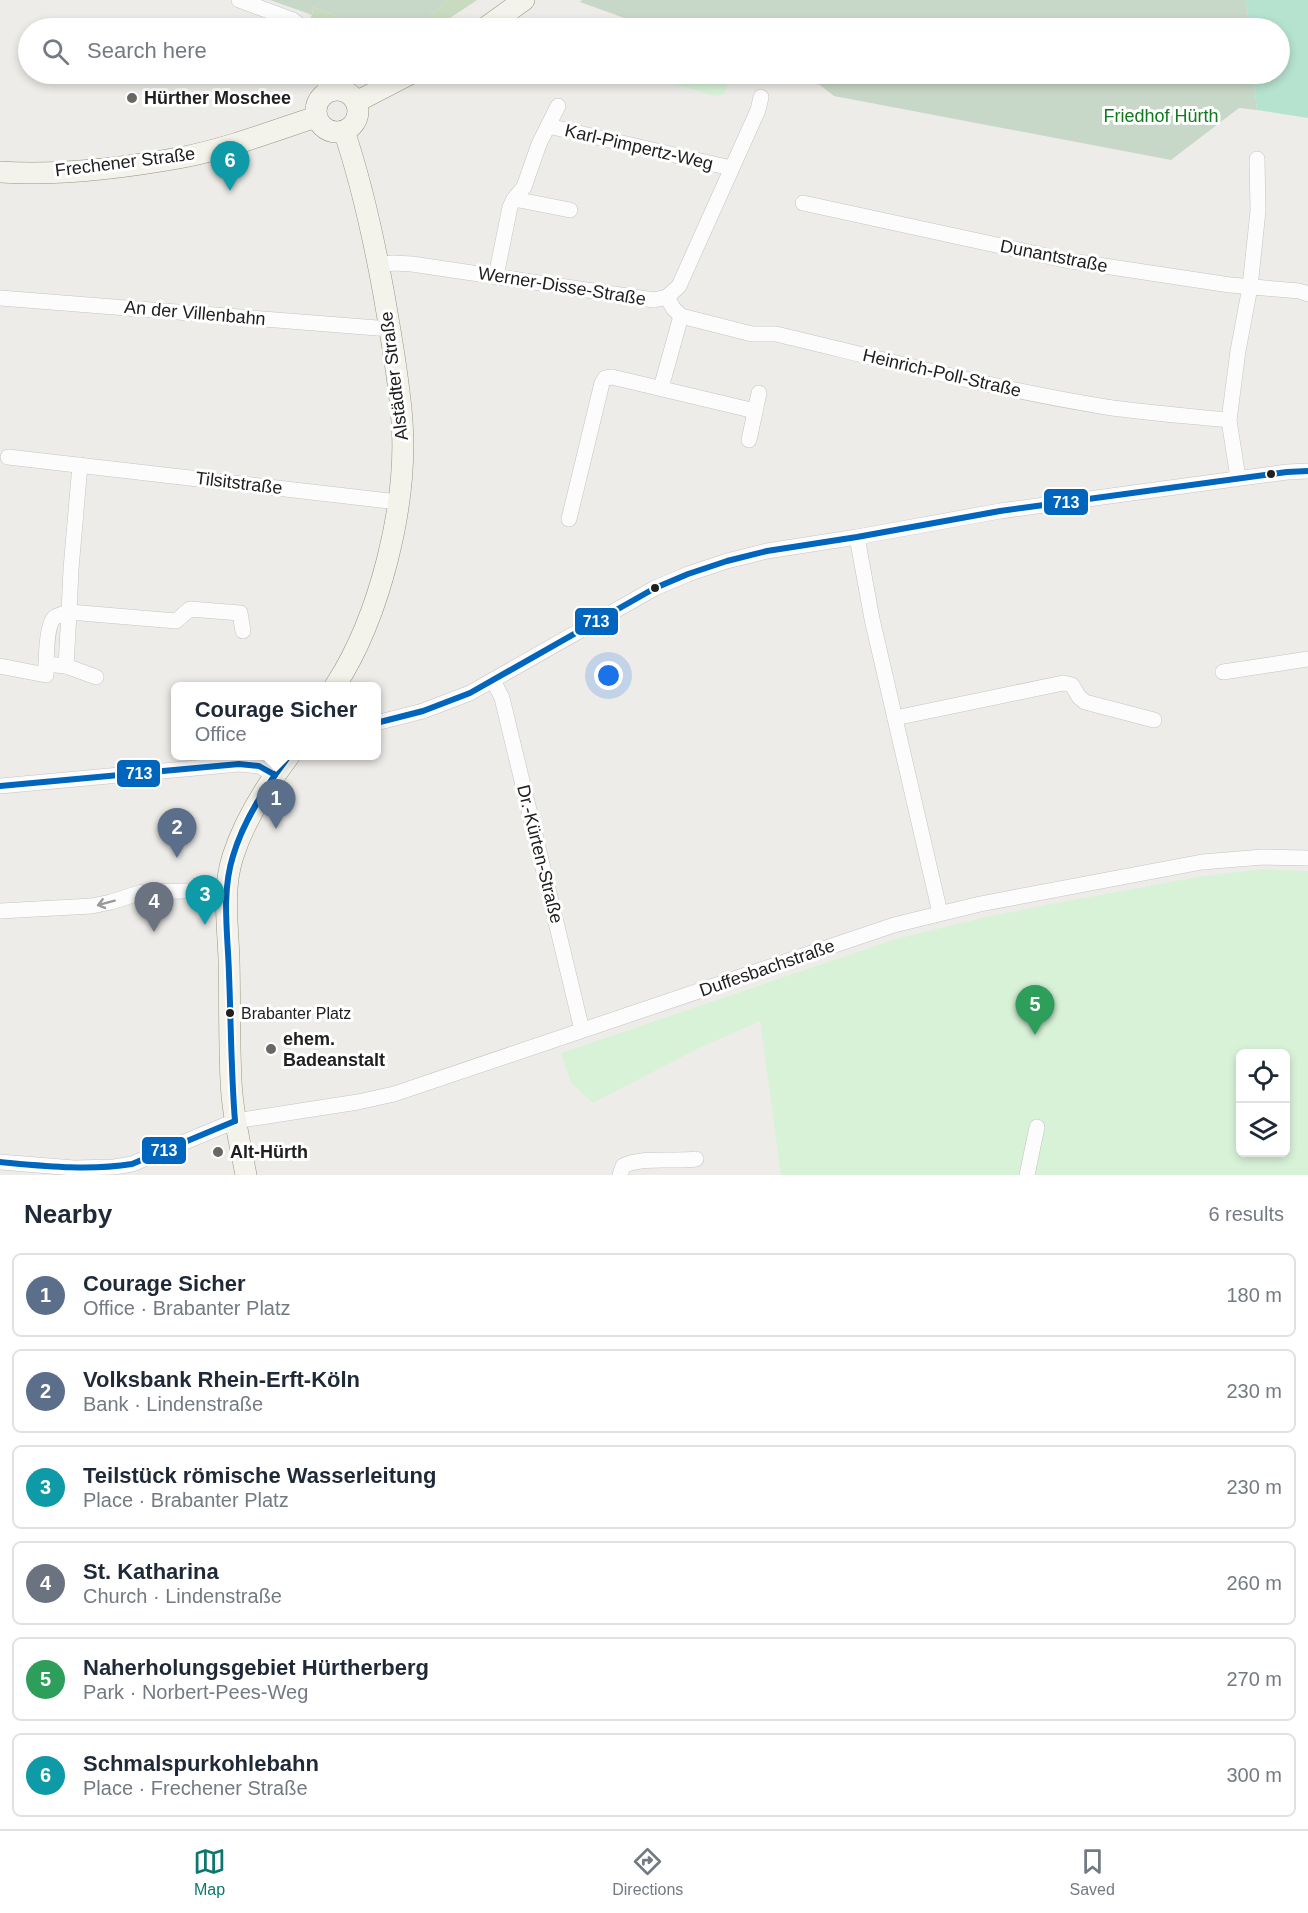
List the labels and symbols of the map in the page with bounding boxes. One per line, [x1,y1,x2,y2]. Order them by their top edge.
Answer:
place label: Hürther Moschee [144,88,291,108]
marker: Hürther Moschee [125,91,139,105]
park label: Friedhof Hürth [1103,106,1219,126]
street label: Karl-Pimpertz-Weg [563,120,715,174]
pin: 6 [210,142,250,191]
street label: Frechener Straße [54,143,196,181]
street label: Dunantstraße [999,236,1109,276]
street label: Werner-Disse-Straße [477,263,647,309]
street label: An der Villenbahn [124,297,266,329]
street label: Alstädter Straße [376,310,412,442]
street label: Heinrich-Poll-Straße [861,345,1023,401]
street label: Tilsitstraße [194,468,284,498]
unlabelled marker [1265,468,1277,480]
line badge: 713 [1043,488,1089,516]
text: 713 [1053,494,1079,511]
unlabelled marker [649,582,661,594]
line badge: 713 [574,607,619,636]
text: 713 [583,613,609,630]
your location [594,661,623,690]
line badge: 713 [116,759,161,788]
text: 713 [126,765,152,782]
pin: 1 [256,780,296,829]
street label: Dr.-Kürten-Straße [513,783,567,925]
pin: 2 [158,808,196,858]
pin: 3 [186,876,224,925]
pin: 4 [134,882,174,932]
one-way arrow [97,897,116,909]
street label: Duffesbachstraße [697,935,837,1001]
pin: 5 [1016,986,1054,1035]
place label: Brabanter Platz [241,1005,351,1022]
marker: Brabanter Platz [224,1007,236,1019]
place label: ehem. Badeanstalt [283,1029,385,1070]
marker: ehem. Badeanstalt [264,1042,278,1056]
line badge: 713 [141,1136,187,1165]
text: 713 [151,1142,177,1159]
place label: Alt-Hürth [230,1142,308,1162]
marker: Alt-Hürth [211,1145,225,1159]

